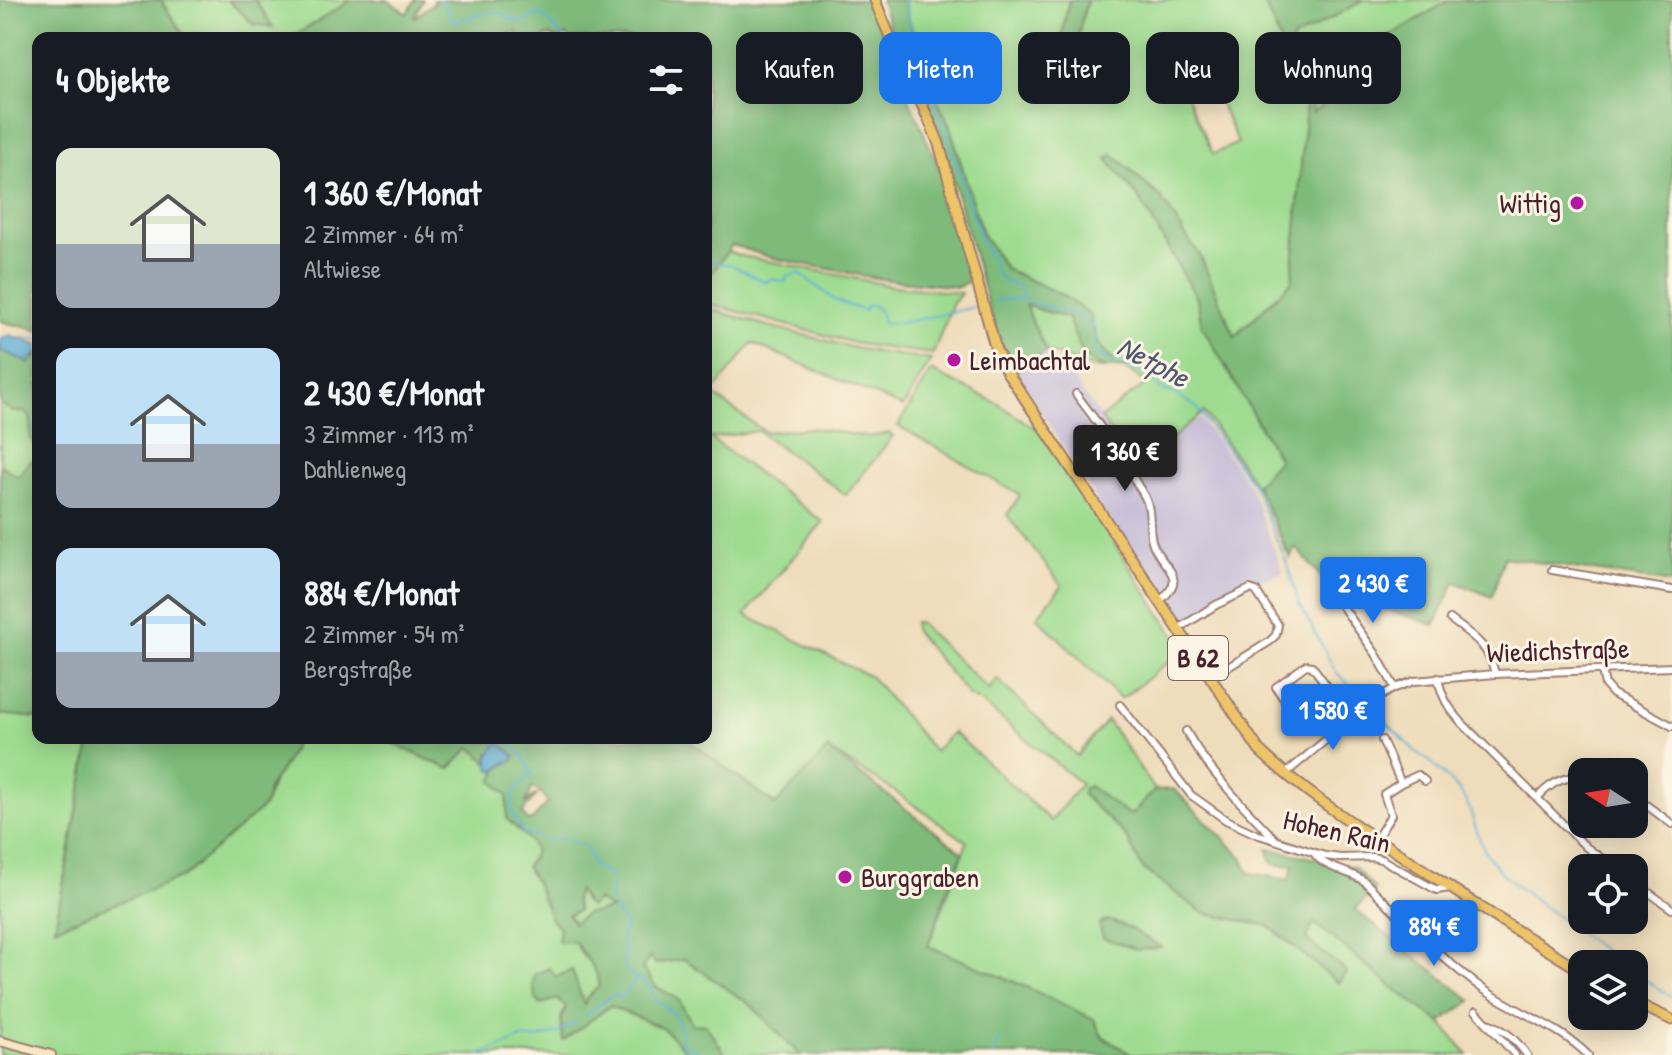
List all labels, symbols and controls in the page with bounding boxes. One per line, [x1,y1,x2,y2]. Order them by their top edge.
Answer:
chip: Kaufen [736,32,863,104]
chip: Mieten [879,32,1002,104]
chip: Filter [1018,32,1130,104]
chip: Neu [1146,32,1239,104]
chip: Wohnung [1255,32,1401,104]
text: 4 Objekte [56,57,170,103]
icon: filters [644,58,688,102]
text: 1 360 €/Monat [304,170,481,216]
icon: home [120,180,216,276]
place label: Wittig [1499,184,1561,222]
marker: Wittig [1568,194,1586,212]
text: 2 Zimmer · 64 m² [304,216,464,251]
text: Altwiese [304,251,381,286]
water label: Netphe [1110,326,1197,398]
place label: Leimbachtal [970,341,1091,379]
marker: Leimbachtal [945,351,963,369]
text: 2 430 €/Monat [304,370,484,416]
icon: home [120,380,216,476]
text: 3 Zimmer · 113 m² [304,416,474,451]
pin: 1 360 € [1051,425,1199,493]
text: 1 360 € [1091,433,1159,468]
text: Dahlienweg [304,451,406,486]
pin: 2 430 € [1299,557,1447,625]
text: 2 430 € [1338,565,1408,600]
text: 884 €/Monat [304,570,459,616]
icon: home [120,580,216,676]
text: 2 Zimmer · 54 m² [304,616,464,651]
street label: Wiedichstraße [1486,629,1630,671]
road number: B 62 [1168,636,1228,680]
text: Bergstraße [304,651,412,686]
pin: 1 580 € [1259,684,1407,752]
text: 1 580 € [1299,692,1367,727]
north arrow [1568,758,1648,838]
map controls [1568,758,1648,1030]
street label: Hohen Rain [1280,800,1394,862]
button: locate [1568,854,1648,934]
place label: Burggraben [861,858,979,896]
marker: Burggraben [836,868,854,886]
pin: 884 € [1378,900,1490,968]
text: 884 € [1409,908,1459,943]
button: layers [1568,950,1648,1030]

